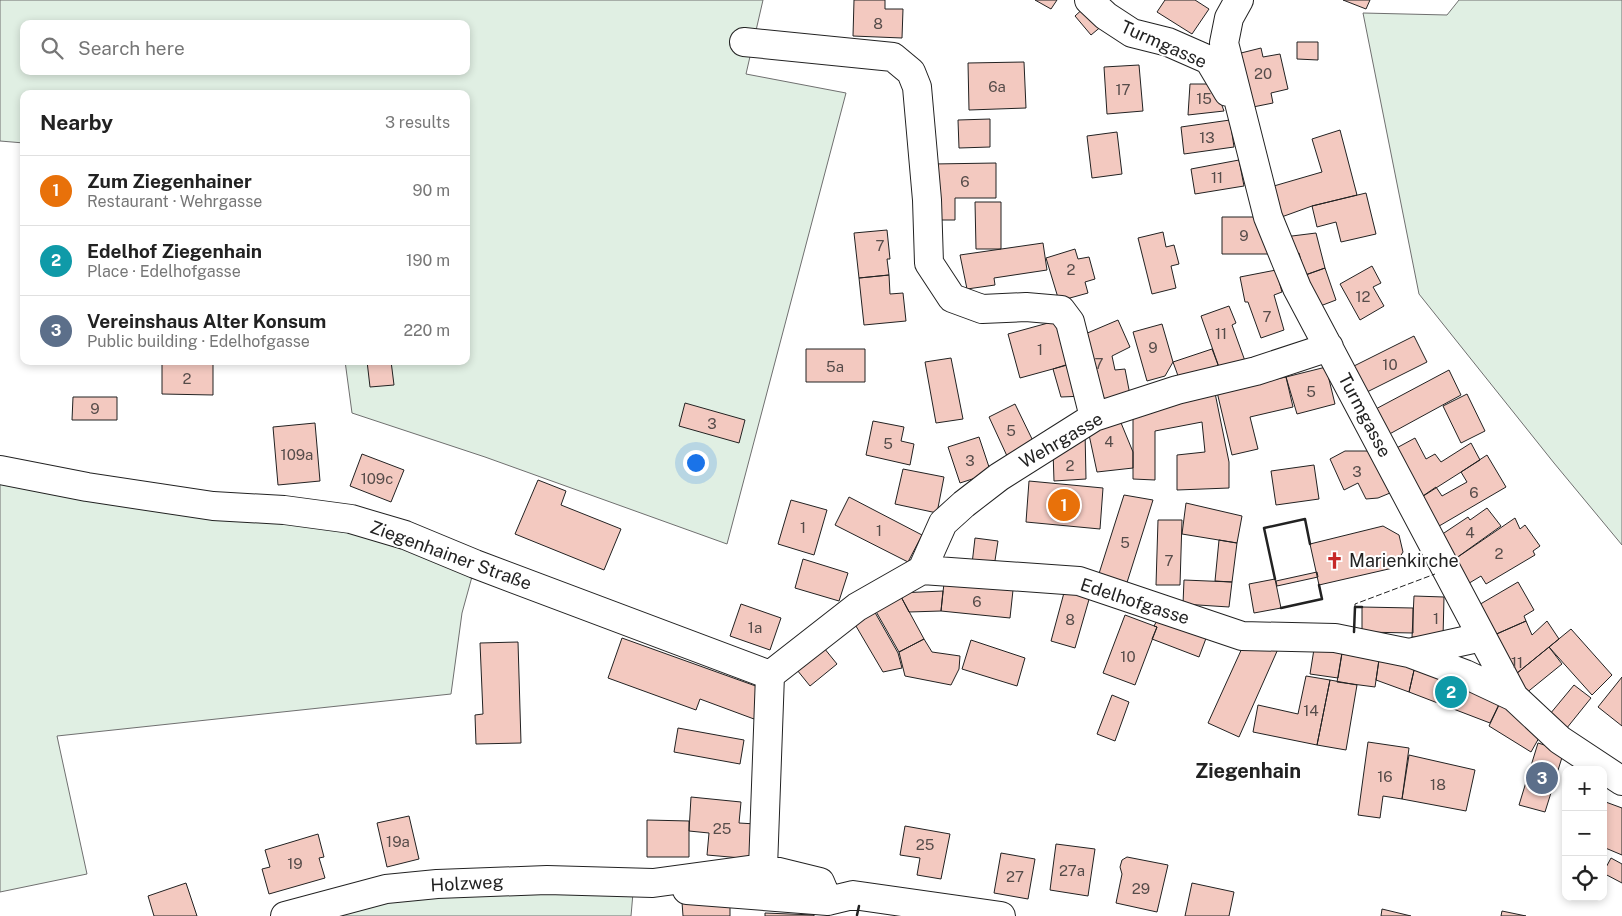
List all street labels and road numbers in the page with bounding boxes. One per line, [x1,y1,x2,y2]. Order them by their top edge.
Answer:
street label: Turmgasse [1118,16,1210,72]
street label: Turmgasse [1334,369,1396,461]
street label: Wehrgasse [1016,408,1106,472]
street label: Ziegenhainer Straße [367,516,535,594]
street label: Edelhofgasse [1078,573,1192,629]
street label: Holzweg [430,871,504,895]

